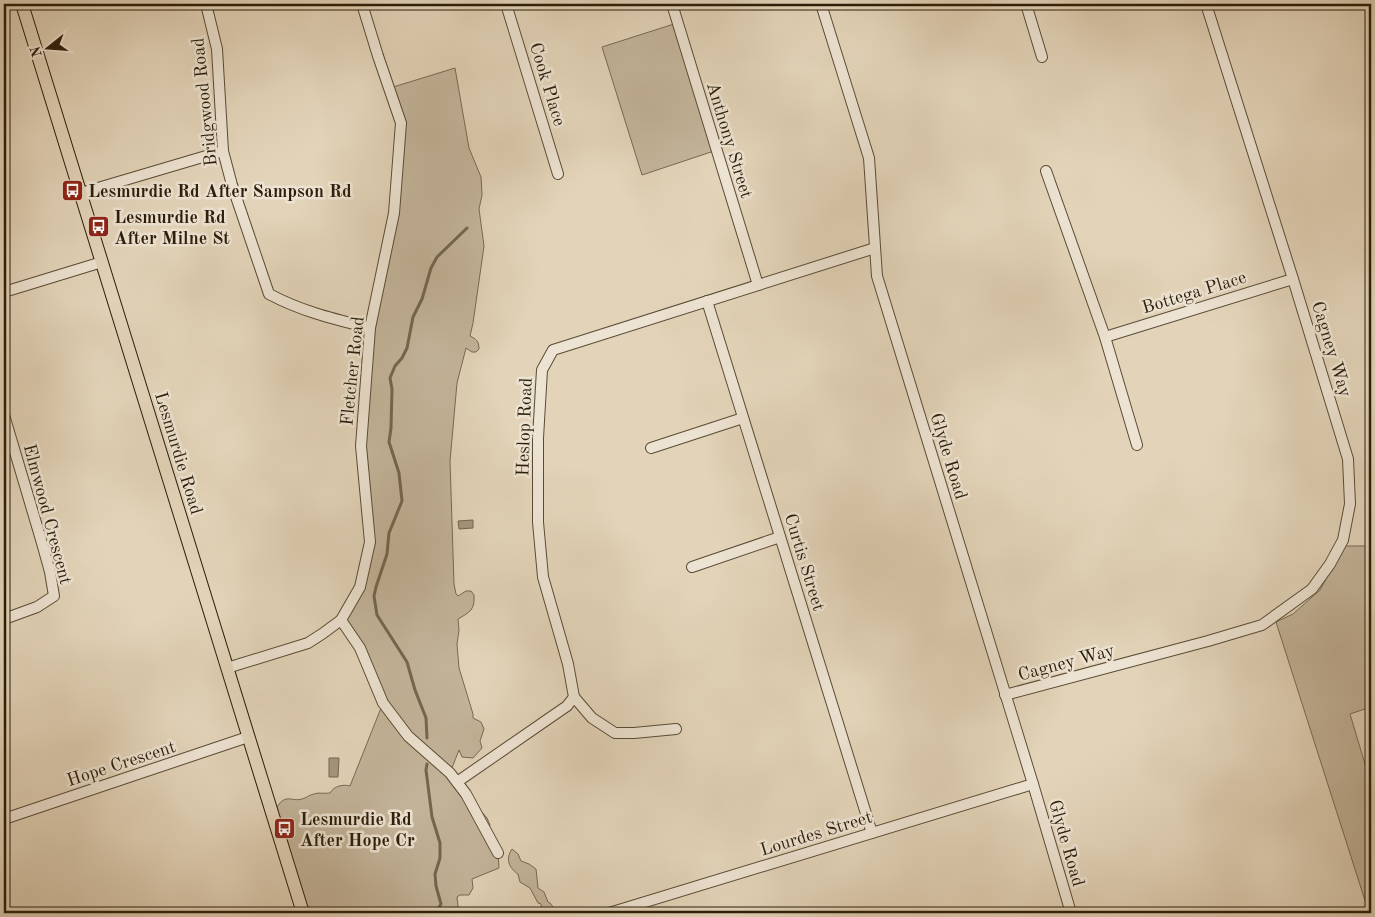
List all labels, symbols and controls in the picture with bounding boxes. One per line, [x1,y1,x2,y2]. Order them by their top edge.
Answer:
north arrow [22,22,72,72]
street label: Bridgwood Road [189,37,221,167]
street label: Cook Place [526,40,568,128]
text: N [28,44,45,59]
street label: Anthony Street [703,80,755,201]
bus stop icon: Lesmurdie Rd After Sampson Rd [60,179,84,203]
place label: Lesmurdie Rd After Sampson Rd [88,183,352,201]
place label: Lesmurdie Rd After Milne St [114,209,230,248]
bus stop icon: Lesmurdie Rd After Milne St [86,215,110,239]
street label: Bottega Place [1140,269,1249,317]
street label: Cagney Way [1308,299,1354,400]
street label: Fletcher Road [338,315,368,427]
street label: Heslop Road [514,377,536,477]
street label: Lesmurdie Road [151,390,205,517]
street label: Glyde Road [926,411,970,502]
street label: Elmwood Crescent [20,442,74,586]
street label: Curtis Street [781,511,827,613]
street label: Cagney Way [1016,641,1117,684]
street label: Hope Crescent [65,738,178,790]
street label: Glyde Road [1045,798,1087,889]
street label: Lourdes Street [758,808,874,860]
place label: Lesmurdie Rd After Hope Cr [300,811,415,850]
bus stop icon: Lesmurdie Rd After Hope Cr [272,817,296,841]

